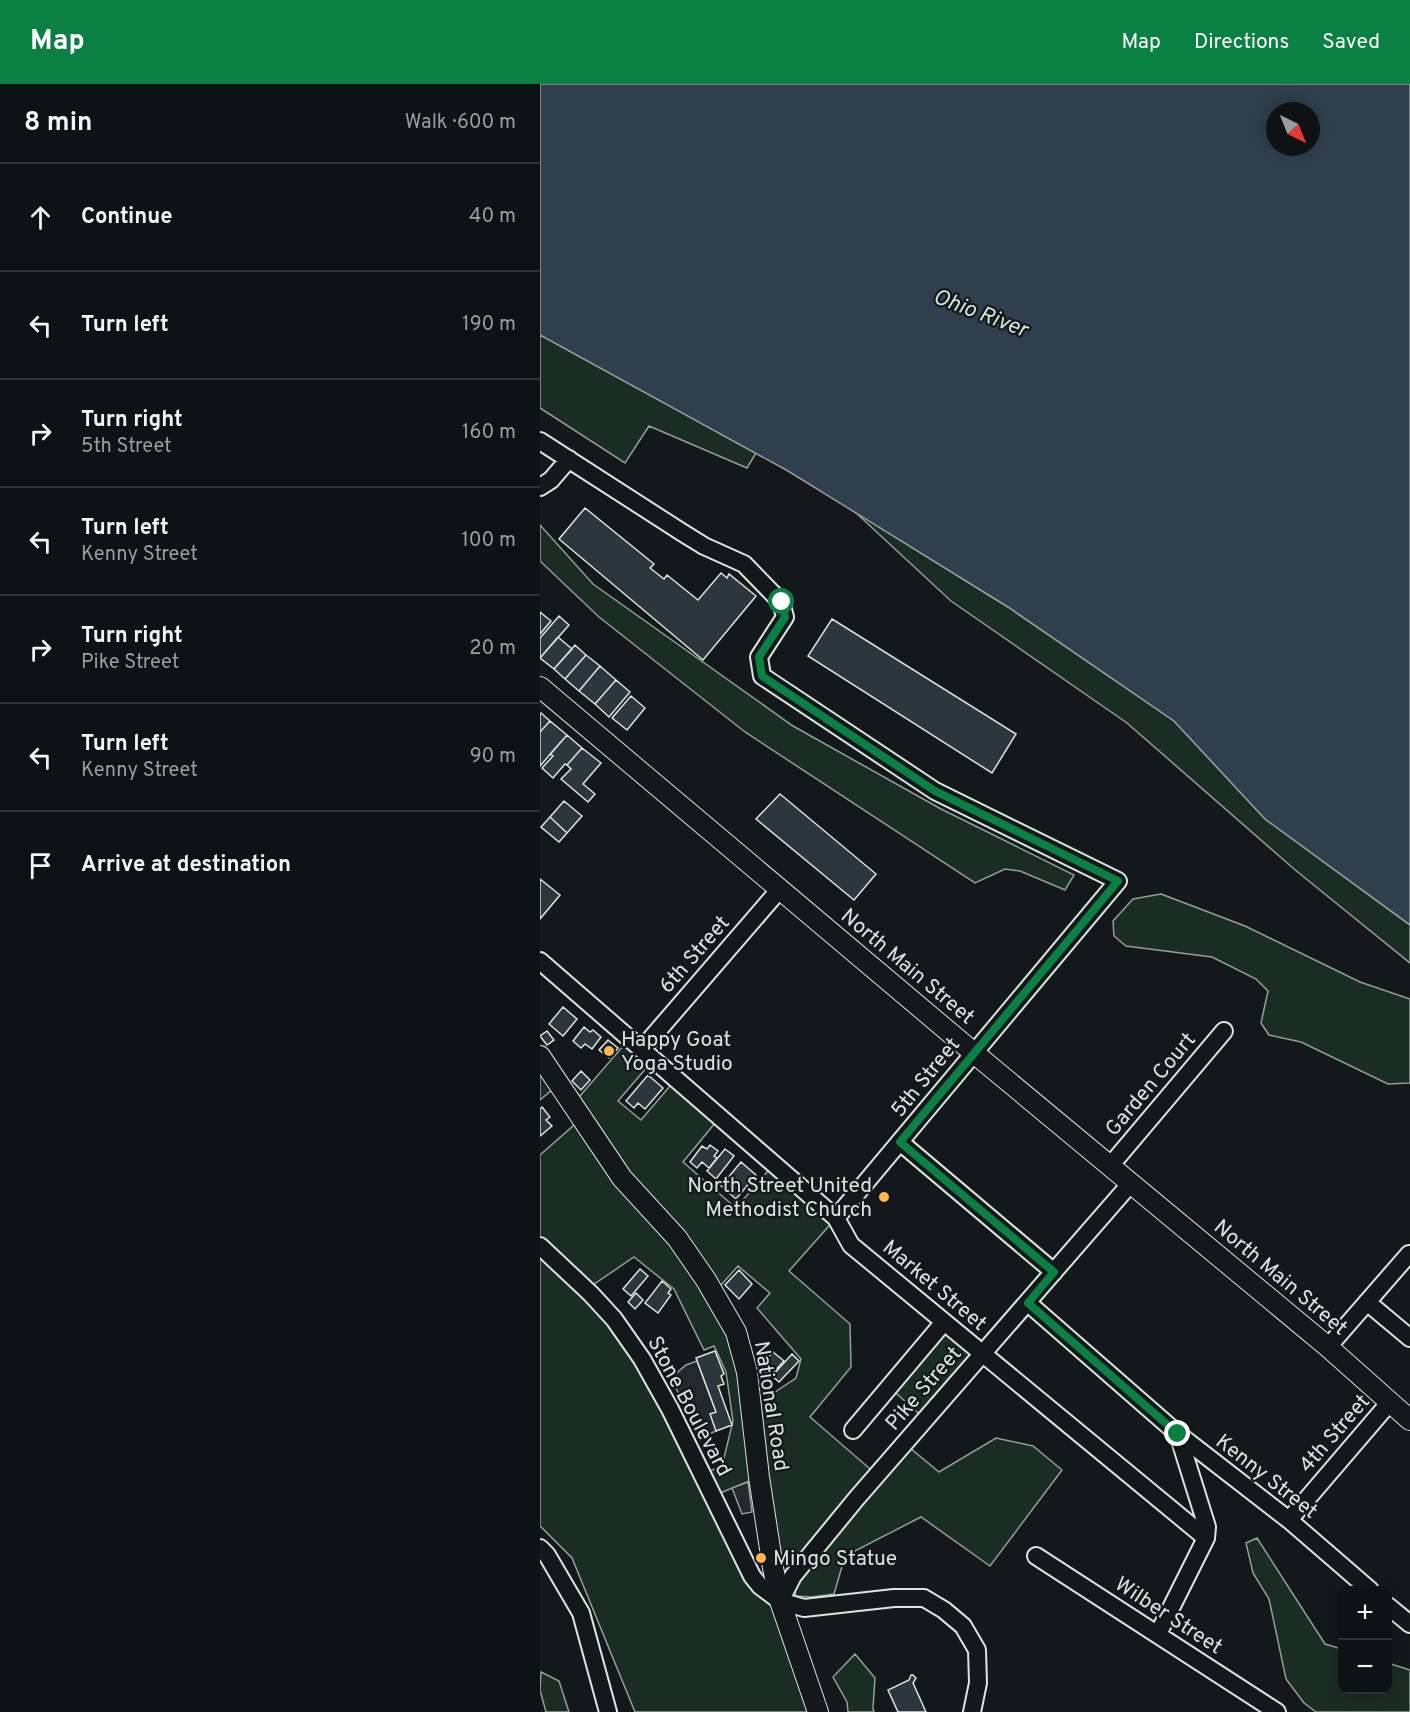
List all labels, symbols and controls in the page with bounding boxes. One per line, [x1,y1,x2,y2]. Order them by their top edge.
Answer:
text: Map [30,24,85,60]
text: Map [1121,29,1161,56]
text: Directions [1194,29,1289,56]
text: Saved [1322,29,1380,56]
north arrow [1266,102,1320,156]
text: 8 min [24,107,92,140]
text: Walk · 600 m [405,110,516,136]
icon: ahead [24,201,57,234]
text: Continue [81,204,172,231]
text: 40 m [469,204,516,230]
water label: Ohio River [929,284,1033,345]
icon: left [24,309,57,342]
text: Turn left [81,312,169,339]
text: 190 m [462,312,516,338]
text: Turn right [81,407,183,434]
icon: right [24,417,57,450]
text: 160 m [462,420,516,446]
text: 5th Street [81,434,172,460]
text: Turn left [81,515,169,542]
icon: left [24,525,57,558]
text: 100 m [461,528,516,554]
text: Kenny Street [81,542,198,568]
route start [768,588,794,614]
text: Turn right [81,623,183,650]
icon: right [24,633,57,666]
text: 20 m [469,636,516,662]
text: Pike Street [81,650,179,676]
text: Turn left [81,731,169,758]
icon: left [24,741,57,774]
text: 90 m [470,744,516,770]
text: Kenny Street [81,758,198,784]
icon: arrive [24,849,57,882]
text: Arrive at destination [81,852,291,879]
street label: North Main Street [835,903,979,1031]
street label: 6th Street [654,910,736,1000]
place label: Happy Goat Yoga Studio [621,1027,733,1078]
street label: Garden Court [1100,1028,1202,1142]
street label: 5th Street [886,1032,967,1123]
marker: Happy Goat Yoga Studio [602,1044,616,1058]
place label: North Street United Methodist Church [687,1173,872,1224]
marker: North Street United Methodist Church [877,1190,891,1204]
street label: North Main Street [1208,1214,1352,1342]
street label: Market Street [876,1235,992,1338]
street label: Stone Boulevard [640,1332,737,1482]
street label: National Road [747,1339,794,1473]
street label: Pike Street [880,1341,968,1437]
street label: 4th Street [1294,1389,1377,1479]
route end [1164,1420,1190,1446]
street label: Kenny Street [1209,1429,1323,1526]
place label: Mingo Statue [773,1546,897,1573]
marker: Mingo Statue [754,1551,768,1565]
street label: Wilber Street [1109,1571,1227,1661]
map controls [1338,1586,1392,1694]
button: + [1338,1586,1392,1640]
button: − [1338,1640,1392,1694]

